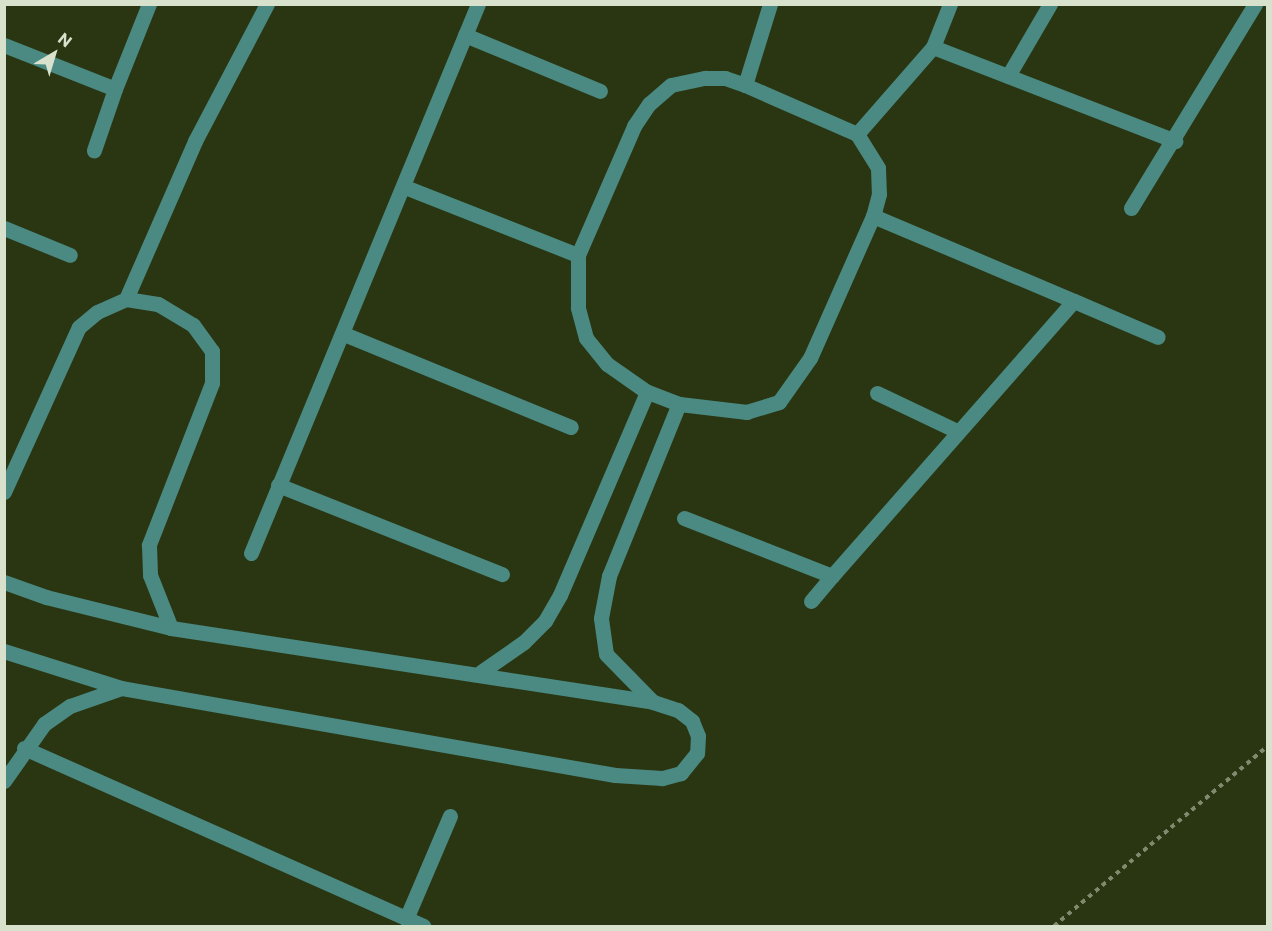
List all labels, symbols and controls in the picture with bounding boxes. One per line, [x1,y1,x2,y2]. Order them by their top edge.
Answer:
north arrow [24,24,84,84]
text: N [55,28,76,51]

